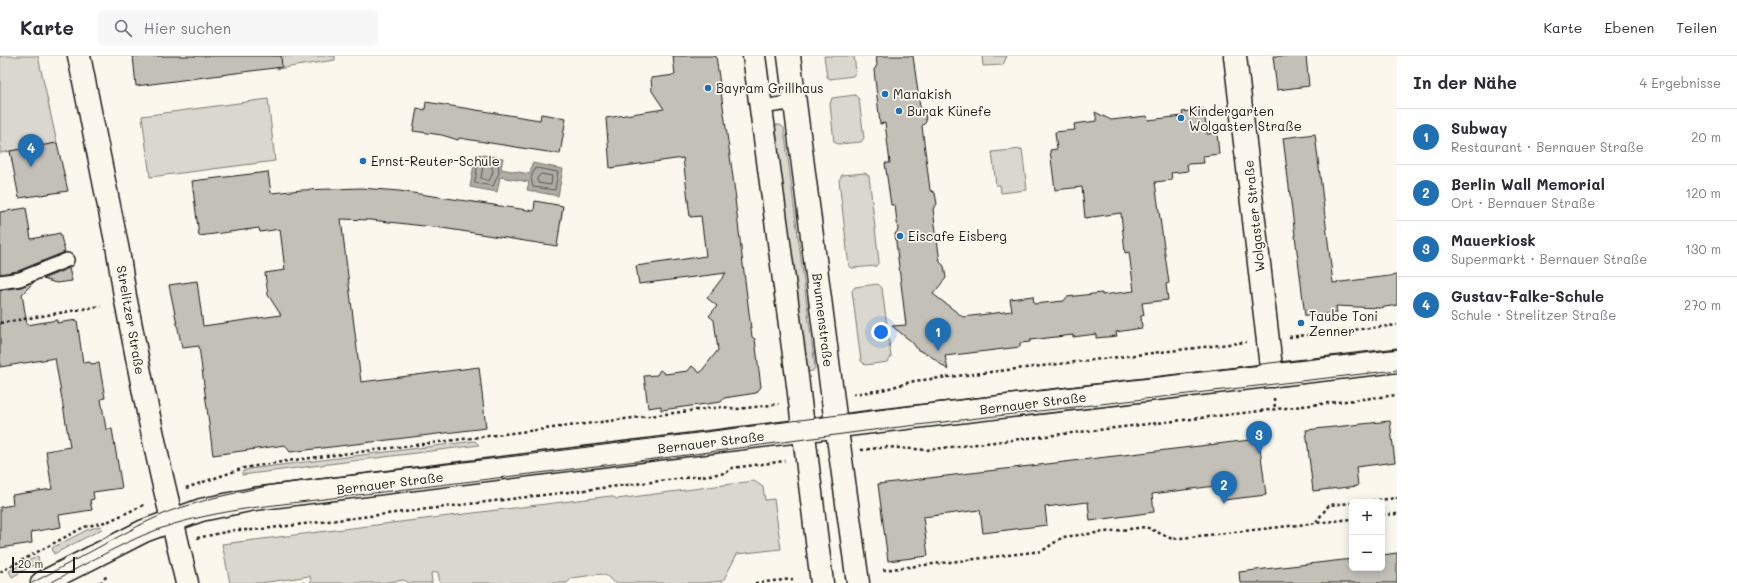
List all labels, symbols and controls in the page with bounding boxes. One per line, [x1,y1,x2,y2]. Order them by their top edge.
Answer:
search box [98,10,378,46]
text: Karte [20,15,74,40]
icon: search [112,17,134,39]
text: Hier suchen [144,18,231,38]
text: Karte [1543,18,1583,37]
text: Ebenen [1605,18,1654,37]
text: Teilen [1676,18,1717,37]
text: In der Nähe [1413,71,1517,93]
text: 4 Ergebnisse [1640,74,1721,91]
place label: Bayram Grillhaus [716,79,824,96]
marker: Bayram Grillhaus [703,83,713,93]
place label: Manakish [893,85,951,102]
marker: Manakish [880,89,890,99]
place label: Burak Künefe [907,102,991,119]
place label: Kindergarten Wolgaster Straße [1189,102,1302,134]
marker: Burak Künefe [894,106,904,116]
marker: Kindergarten Wolgaster Straße [1176,113,1186,123]
text: Subway [1451,118,1507,138]
text: 1 [1423,128,1429,145]
text: 20 m [1691,128,1721,145]
pin: 4 [18,134,44,167]
text: Restaurant · Bernauer Straße [1451,138,1644,155]
place label: Ernst-Reuter-Schule [371,152,500,169]
marker: Ernst-Reuter-Schule [358,156,368,166]
street label: Wolgaster Straße [1239,159,1268,273]
text: Berlin Wall Memorial [1451,174,1605,194]
text: 2 [1422,184,1430,201]
text: 120 m [1685,184,1721,201]
text: Ort · Bernauer Straße [1451,194,1595,211]
place label: Eiscafe Eisberg [908,227,1007,244]
text: Mauerkiosk [1451,230,1536,250]
marker: Eiscafe Eisberg [895,231,905,241]
text: 3 [1422,240,1430,257]
text: 130 m [1685,240,1721,257]
text: Supermarkt · Bernauer Straße [1451,250,1647,267]
street label: Strelitzer Straße [114,264,149,376]
street label: Brunnenstraße [809,272,838,368]
text: Gustav-Falke-Schule [1451,286,1604,306]
text: 4 [1422,296,1430,313]
text: 270 m [1684,296,1721,313]
text: Schule · Strelitzer Straße [1451,306,1616,323]
place label: Taube Toni Zenner [1309,307,1378,339]
pin: 1 [925,318,951,351]
marker: Taube Toni Zenner [1296,318,1306,328]
your location [871,322,891,342]
street label: Bernauer Straße [978,388,1087,418]
pin: 3 [1246,421,1272,454]
street label: Bernauer Straße [656,427,765,457]
street label: Bernauer Straße [335,468,444,498]
pin: 2 [1211,471,1237,504]
map controls [1349,499,1385,571]
button: + [1349,499,1385,535]
button: − [1349,535,1385,571]
scale bar [12,555,75,574]
text: 20 m [18,556,43,571]

